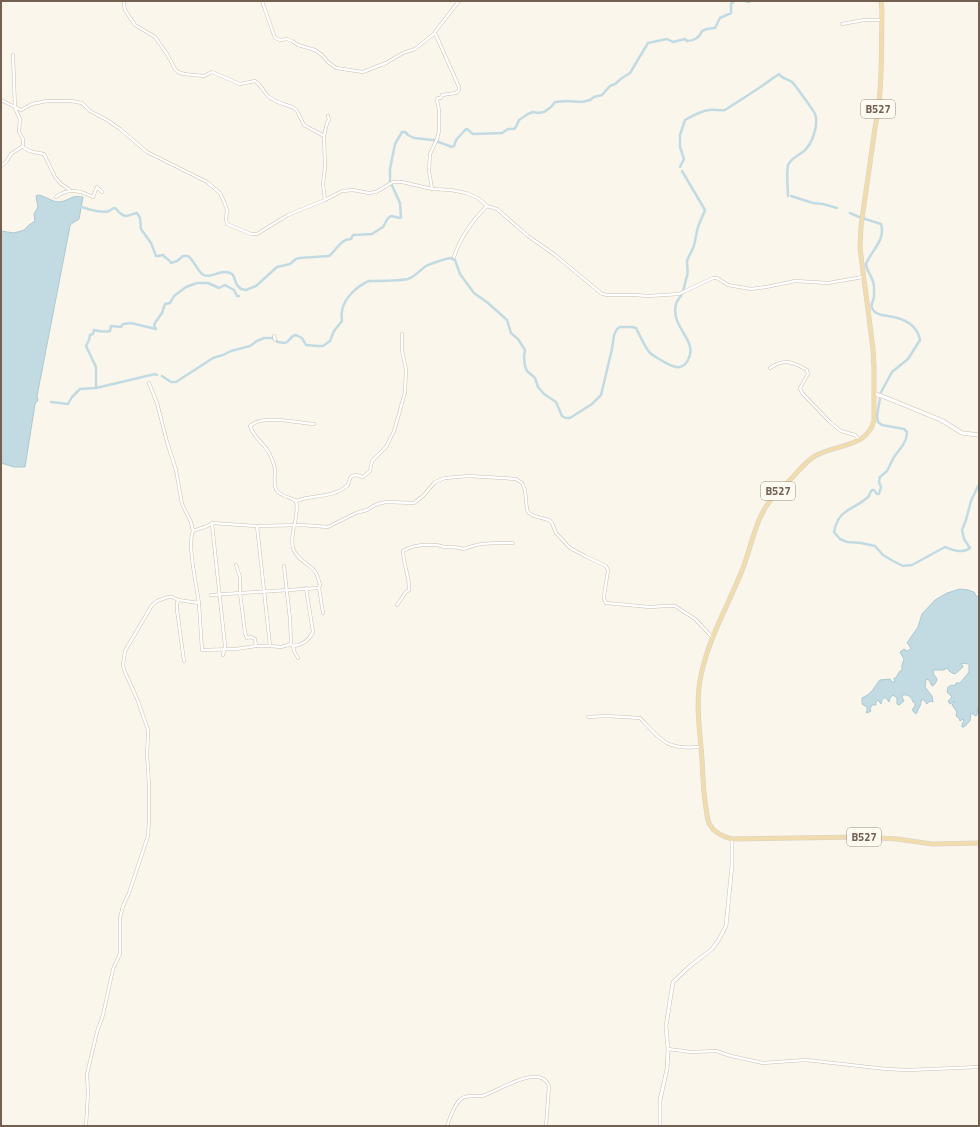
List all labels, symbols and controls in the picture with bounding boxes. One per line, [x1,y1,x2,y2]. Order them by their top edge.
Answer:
road number: B527 [861,100,895,118]
road number: B527 [761,482,795,500]
road number: B527 [847,828,881,846]

